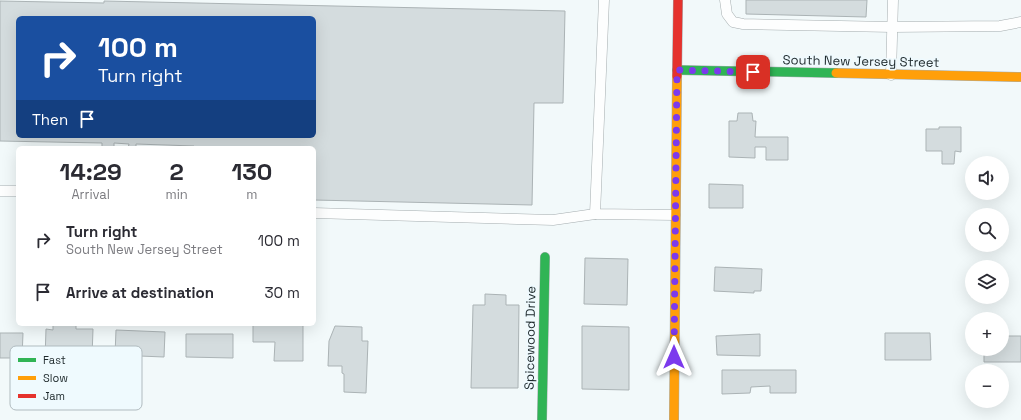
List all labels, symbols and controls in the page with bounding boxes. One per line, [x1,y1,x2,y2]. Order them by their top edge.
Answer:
text: 100 m [98,29,178,65]
icon: right [32,32,84,84]
street label: South New Jersey Street [783,51,939,71]
pin [736,55,770,89]
icon: arrive [742,61,764,83]
text: Turn right [98,64,182,87]
icon: arrive [76,108,98,130]
text: Then [32,110,68,129]
text: 14:29 [60,156,122,187]
text: 2 [169,156,184,187]
text: 130 [231,156,272,187]
map controls [965,156,1009,408]
button: sound [965,156,1009,200]
text: Arrival [71,186,110,203]
text: min [165,186,188,203]
text: m [246,186,257,203]
button: search [965,208,1009,252]
text: Turn right [66,222,137,241]
icon: right [32,229,54,251]
text: 100 m [258,231,300,250]
text: South New Jersey Street [66,241,223,258]
button: layers [965,260,1009,304]
icon: arrive [32,281,54,303]
text: Arrive at destination [66,283,214,302]
text: 30 m [265,283,300,302]
street label: Spicewood Drive [521,286,539,390]
button: + [965,312,1009,356]
position arrow [653,336,695,378]
legend [10,346,142,410]
text: Fast [43,353,66,367]
button: − [965,364,1009,408]
text: Slow [43,371,68,385]
text: Jam [43,389,65,403]

